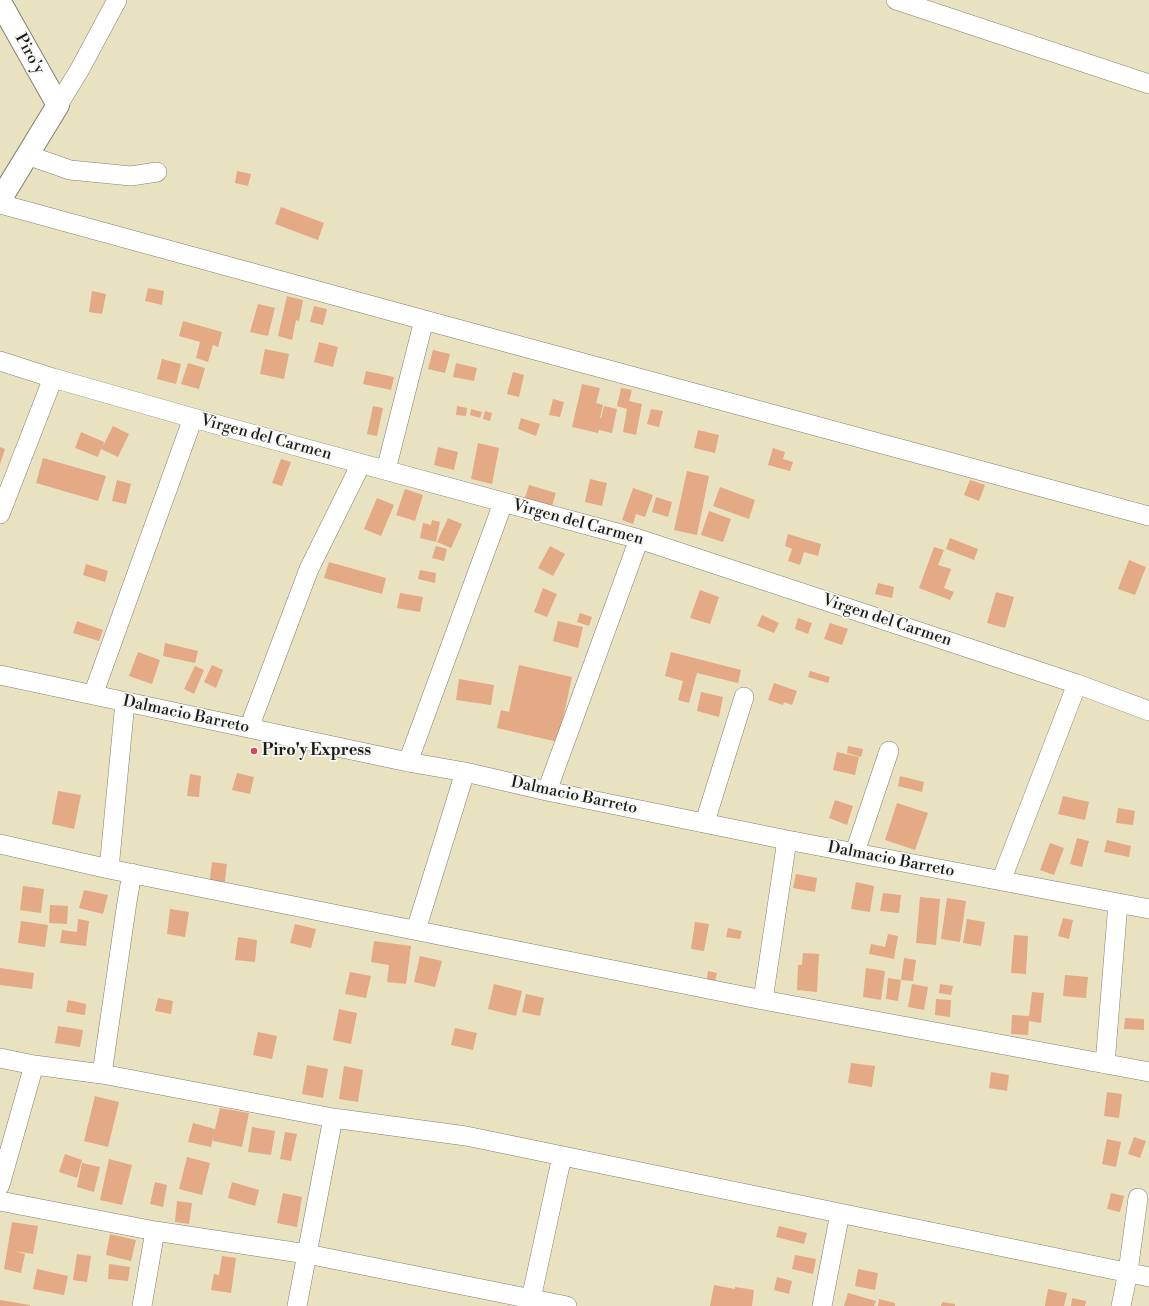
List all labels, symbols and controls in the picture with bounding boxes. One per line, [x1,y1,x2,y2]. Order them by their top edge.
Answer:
street label: Piro'y [10,30,48,78]
street label: Virgen del Carmen [198,411,334,465]
street label: Virgen del Carmen [510,496,646,550]
street label: Virgen del Carmen [820,591,954,651]
street label: Dalmacio Barreto [121,692,251,738]
place label: Piro'y Express [262,741,371,761]
marker: Piro'y Express [249,746,259,756]
street label: Dalmacio Barreto [509,773,639,819]
street label: Dalmacio Barreto [826,838,956,882]

